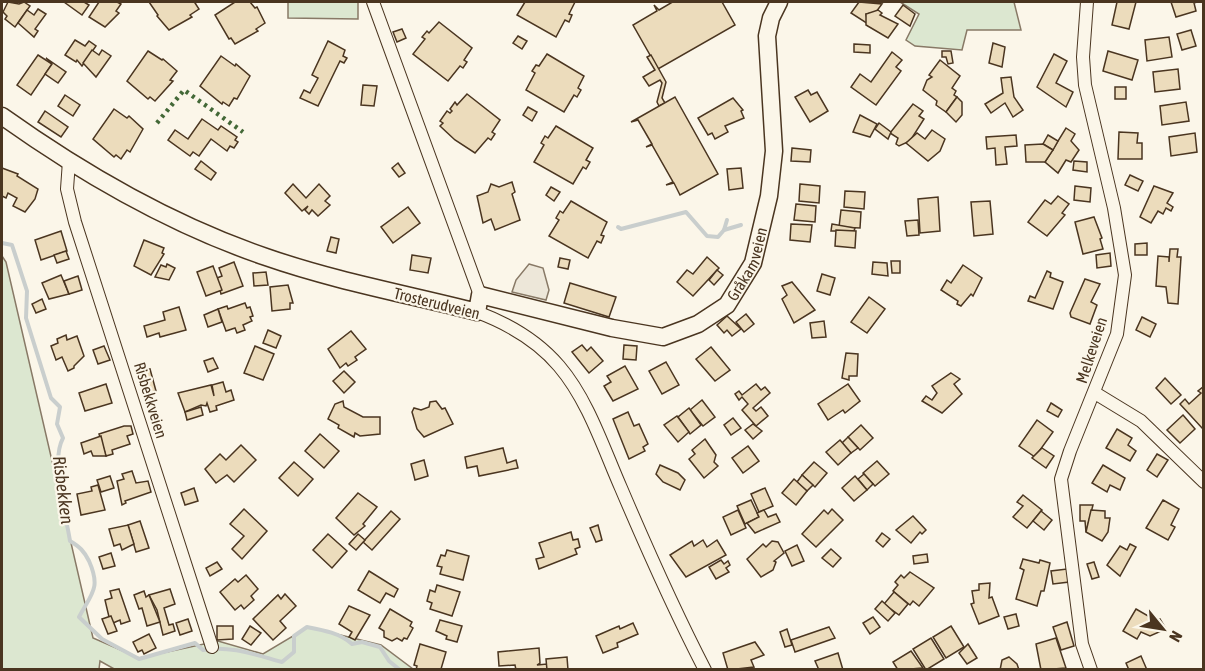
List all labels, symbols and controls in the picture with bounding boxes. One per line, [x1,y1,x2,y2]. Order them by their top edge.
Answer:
street label: Gråkamveien [723,225,770,304]
street label: Trosterudveien [392,284,482,322]
street label: Melkeveien [1072,315,1110,385]
street label: Risbekkveien [131,360,171,440]
water label: Risbekken [49,455,78,526]
north arrow [1133,599,1193,659]
text: N [1166,628,1186,645]

